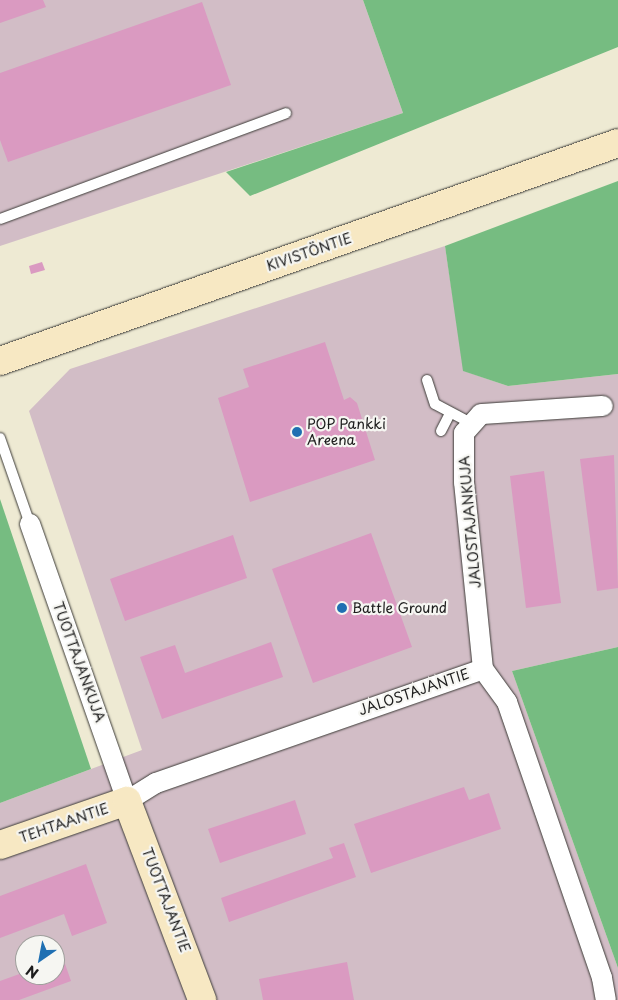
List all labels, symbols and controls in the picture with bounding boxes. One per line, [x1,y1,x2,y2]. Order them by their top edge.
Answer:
street label: KIVISTÖNTIE [264,230,354,274]
place label: POP Pankki Areena [307,416,387,448]
marker: POP Pankki Areena [291,426,303,438]
street label: JALOSTAJANKUJA [456,455,484,589]
street label: TUOTTAJANKUJA [49,599,109,725]
place label: Battle Ground [352,600,448,616]
marker: Battle Ground [336,602,348,614]
street label: JALOSTAJANTIE [356,665,472,719]
street label: TEHTAANTIE [17,800,111,846]
street label: TUOTTAJANTIE [138,845,194,955]
north arrow [15,935,65,985]
text: N [22,960,42,984]

